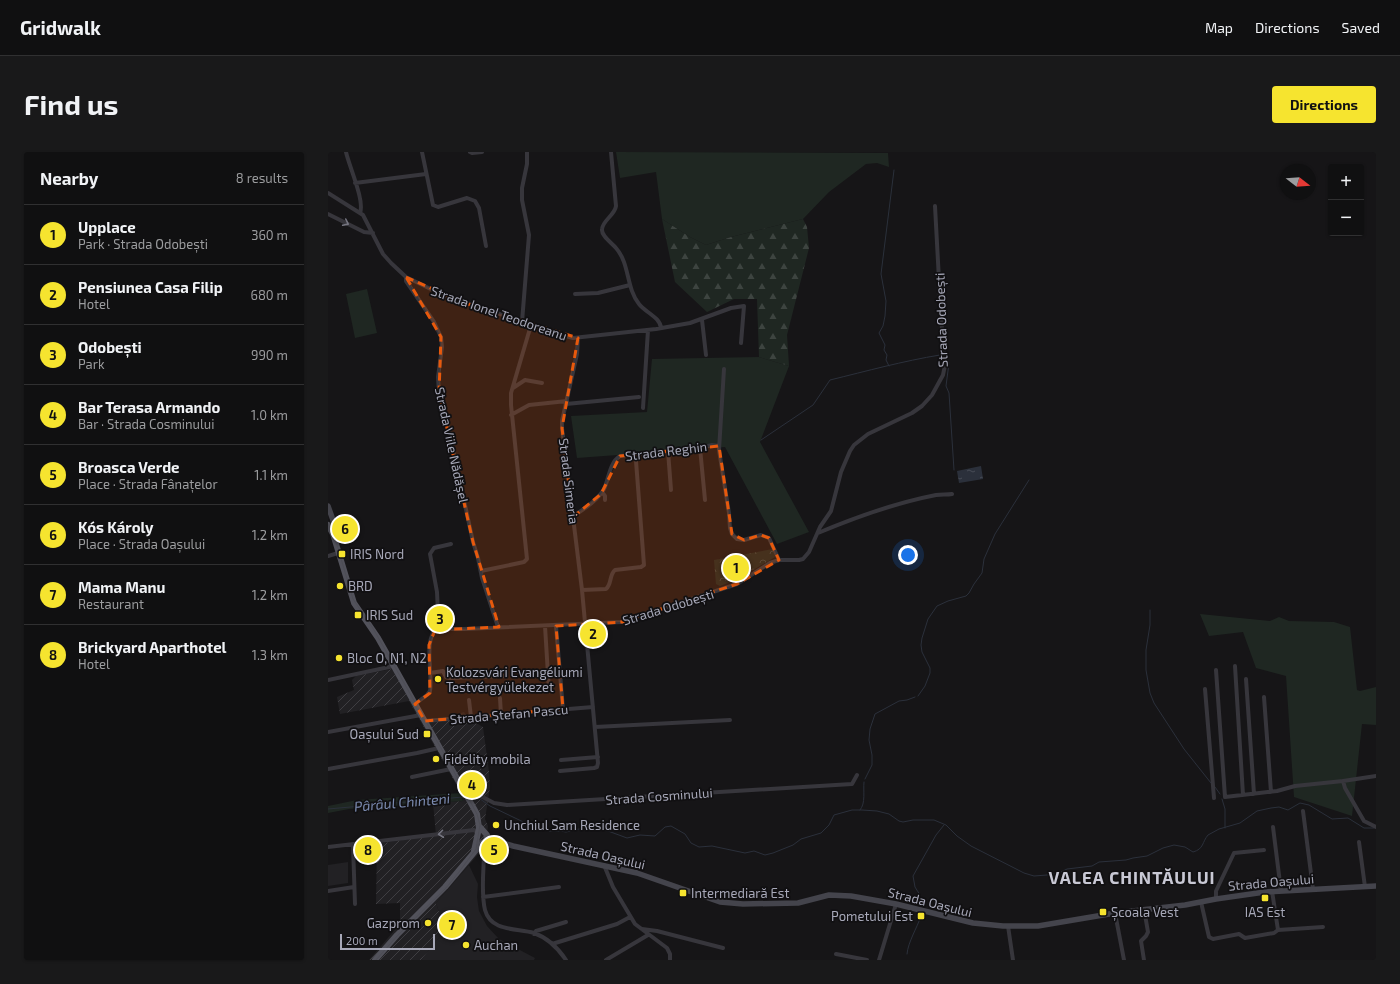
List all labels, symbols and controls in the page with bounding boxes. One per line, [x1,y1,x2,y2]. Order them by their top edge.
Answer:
text: Gridwalk [20,16,101,39]
text: Map [1205,19,1233,36]
text: Directions [1255,19,1320,36]
text: Saved [1342,19,1380,36]
button: Directions [1272,86,1376,123]
text: Find us [24,87,118,121]
north arrow [1280,164,1316,200]
map controls [1328,164,1364,236]
button: + [1328,164,1364,200]
text: Nearby [40,168,98,188]
text: 8 results [236,170,288,186]
button: − [1328,200,1364,236]
text: Upplace [78,218,136,236]
one-way arrow [342,218,349,226]
text: 1 [50,227,56,243]
text: 360 m [251,227,288,243]
text: Park · Strada Odobești [78,236,208,252]
street label: Strada Odobești [931,272,952,368]
text: Pensiunea Casa Filip [78,278,223,296]
street label: Strada Ionel Teodoreanu [429,282,569,344]
text: 2 [49,287,57,303]
text: 680 m [251,287,288,303]
text: Hotel [78,296,110,312]
text: Odobești [78,338,142,356]
text: 3 [49,347,57,363]
text: 990 m [251,347,288,363]
text: Park [78,356,105,372]
street label: Strada Viile Nădășel [431,386,472,505]
text: Bar Terasa Armando [78,398,220,416]
text: 4 [49,407,57,423]
text: 1.0 km [251,407,288,423]
text: Bar · Strada Cosminului [78,416,214,432]
street label: Strada Simeria [556,437,582,525]
street label: Strada Reghin [624,438,708,464]
text: Broasca Verde [78,458,180,476]
text: 5 [49,467,57,483]
text: 1.1 km [254,467,288,483]
text: Place · Strada Fânațelor [78,476,218,492]
pin: 6 [332,514,358,544]
text: Kós Károly [78,518,154,536]
text: 6 [49,527,57,543]
text: 1.2 km [252,527,288,543]
text: Place · Strada Oașului [78,536,205,552]
your location [898,545,918,565]
place label: IRIS Nord [350,546,404,562]
marker: IRIS Nord [337,549,347,559]
pin: 1 [723,553,749,583]
text: Mama Manu [78,578,165,596]
place label: BRD [348,578,373,594]
marker: BRD [335,581,345,591]
street label: Strada Odobești [620,586,716,629]
text: 7 [50,587,56,603]
text: 1.2 km [252,587,288,603]
text: Restaurant [78,596,144,612]
pin: 3 [427,604,453,634]
place label: IRIS Sud [366,607,413,623]
marker: IRIS Sud [353,610,363,620]
pin: 2 [580,619,606,649]
text: Brickyard Aparthotel [78,638,227,656]
text: 8 [49,647,57,663]
text: 1.3 km [252,647,288,663]
place label: Bloc O, N1, N2 [347,650,427,666]
marker: Bloc O, N1, N2 [334,653,344,663]
text: Hotel [78,656,110,672]
place label: Kolozsvári Evangéliumi Testvérgyülekezet [446,664,583,695]
marker: Kolozsvári Evangéliumi Testvérgyülekezet [433,674,443,684]
street label: Strada Ștefan Pascu [449,701,569,728]
place label: Oașului Sud [350,726,419,743]
marker: Oașului Sud [422,729,432,739]
place label: Fidelity mobila [444,751,531,767]
marker: Fidelity mobila [431,754,441,764]
pin: 4 [459,770,485,800]
street label: Strada Cosminului [605,784,713,808]
water label: Pârâul Chinteni [353,789,451,815]
place label: Unchiul Sam Residence [504,817,640,833]
marker: Unchiul Sam Residence [491,820,501,830]
one-way arrow [438,829,444,838]
pin: 8 [355,835,381,865]
pin: 5 [481,835,507,865]
street label: Strada Oașului [559,837,647,873]
district label: VALEA CHINTĂULUI [1048,867,1216,887]
street label: Strada Oașului [1227,870,1315,895]
street label: Strada Oașului [886,884,974,921]
place label: Intermediară Est [691,885,789,901]
marker: Intermediară Est [678,888,688,898]
marker: IAS Est [1260,893,1270,903]
place label: Școala Vest [1111,904,1179,921]
place label: IAS Est [1245,904,1285,920]
marker: Școala Vest [1098,907,1108,917]
place label: Pometului Est [831,908,913,924]
pin: 7 [439,910,465,940]
marker: Pometului Est [916,911,926,921]
place label: Gazprom [367,915,420,931]
marker: Gazprom [423,918,433,928]
scale bar [340,932,435,951]
text: 200 m [346,934,378,947]
place label: Auchan [474,937,518,953]
marker: Auchan [461,940,471,950]

